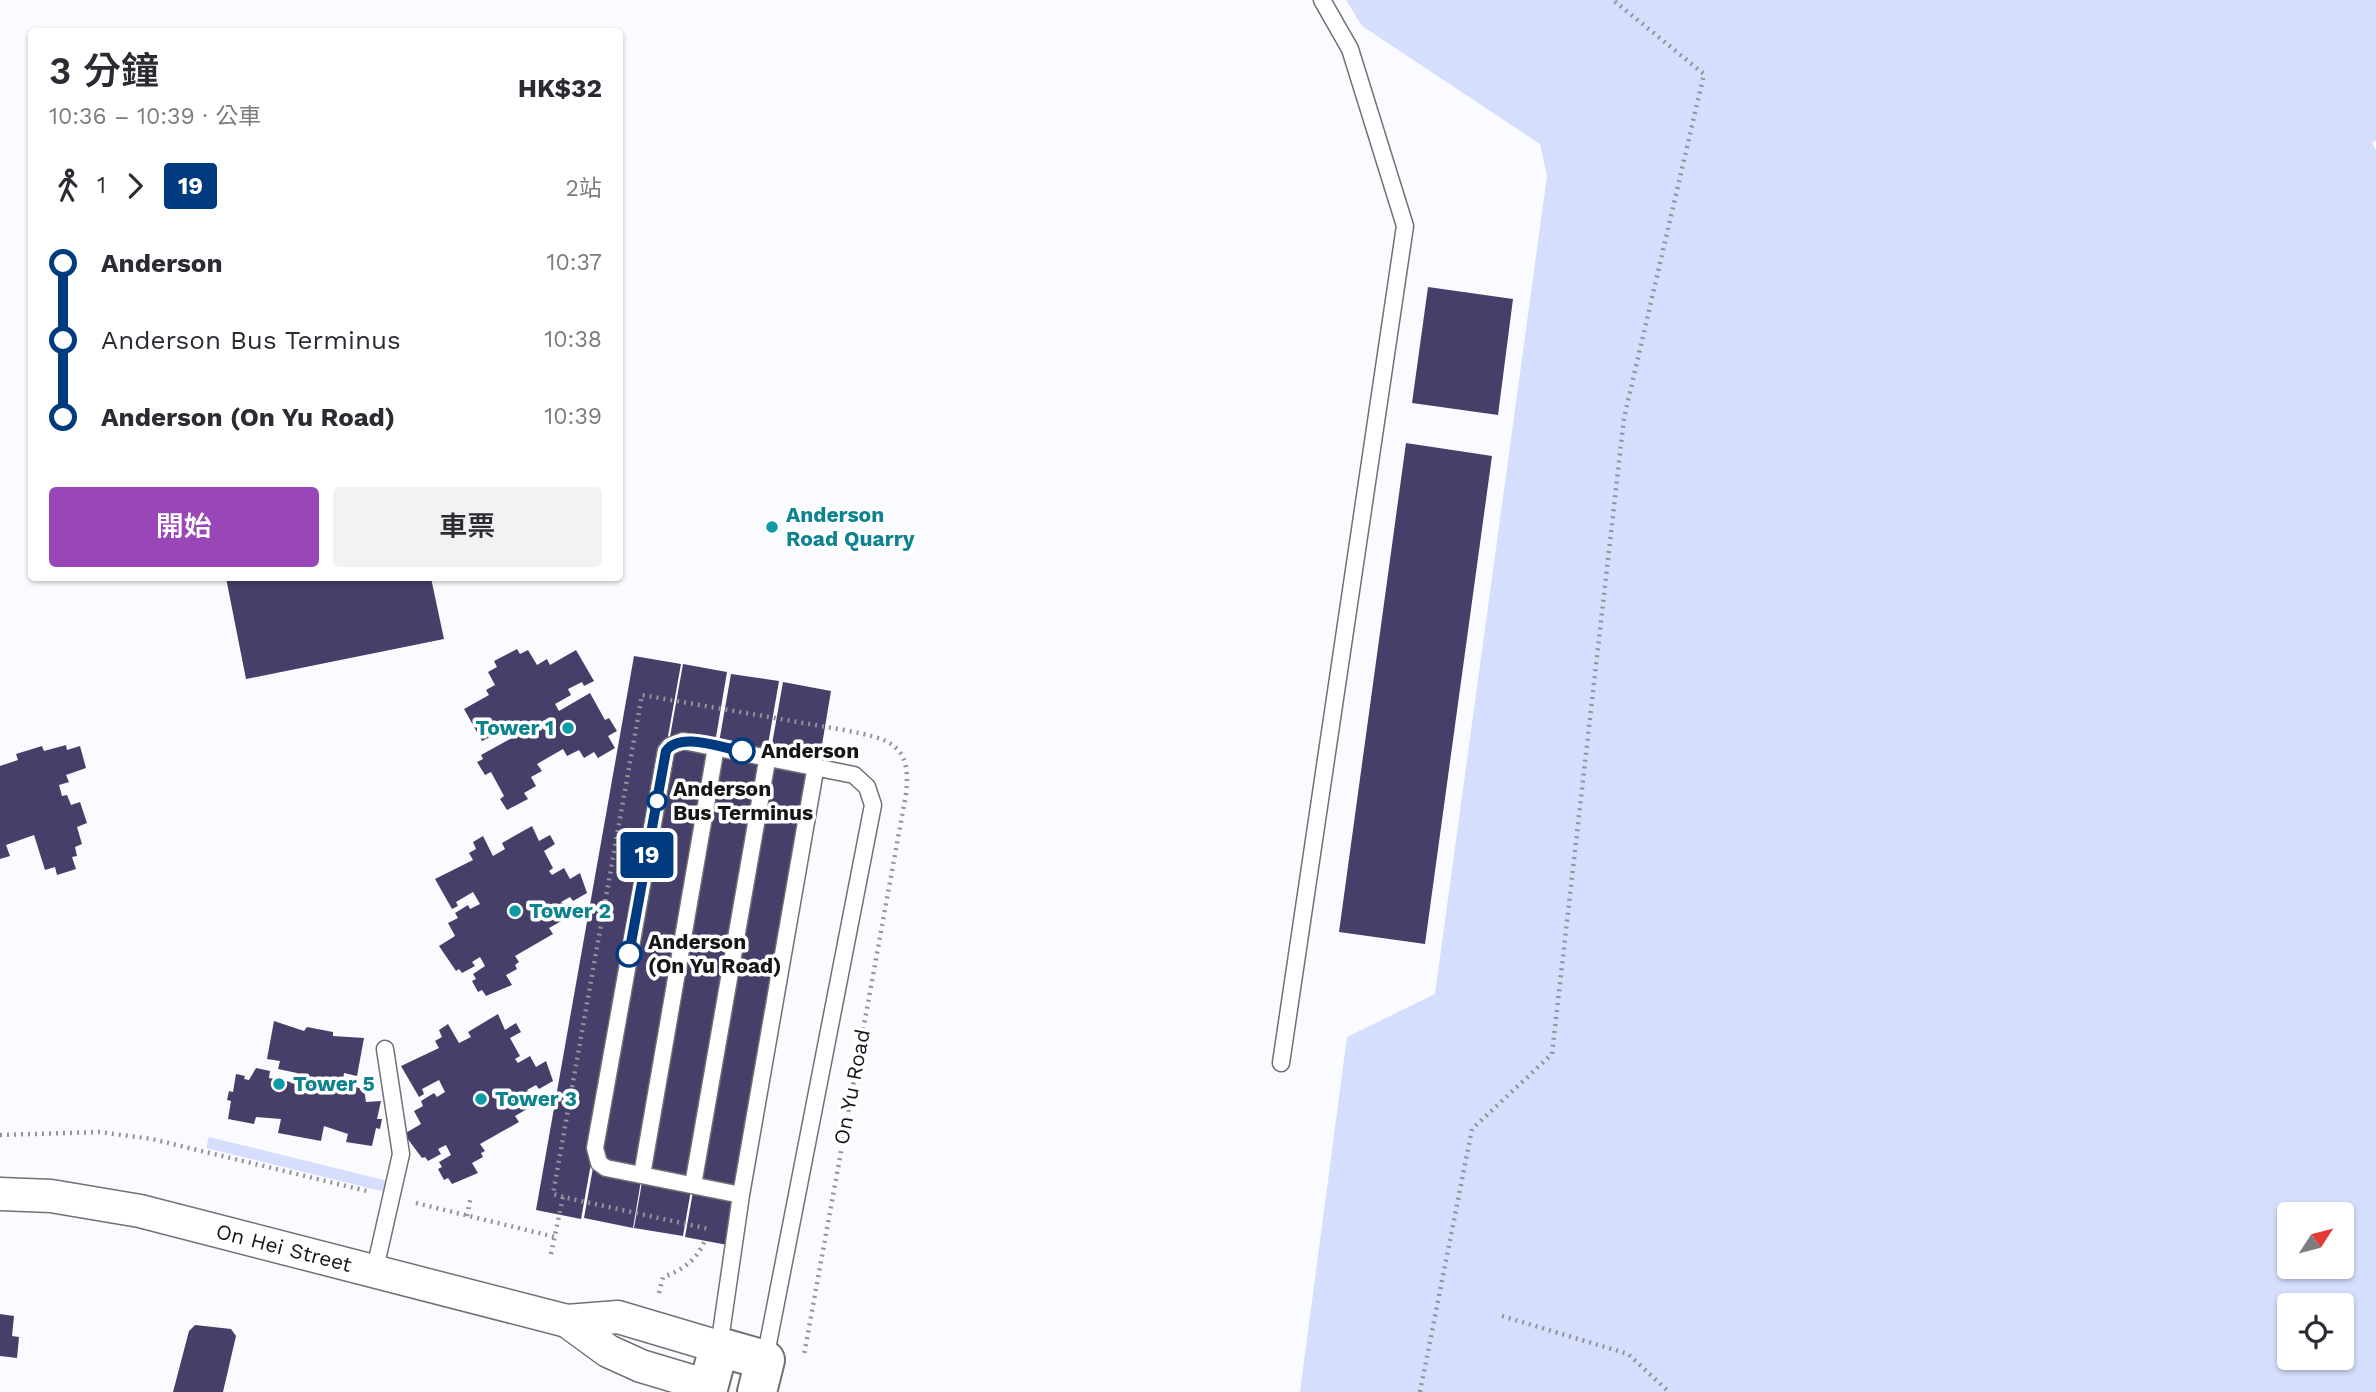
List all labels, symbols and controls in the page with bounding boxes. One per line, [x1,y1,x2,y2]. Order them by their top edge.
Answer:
text: 3 分鐘 [49,49,159,93]
text: HK$32 [518,73,602,103]
text: 10:36 – 10:39 · 公車 [49,103,262,130]
icon: walk [49,167,87,205]
icon: forward [116,167,154,205]
text: 1 [97,172,106,199]
text: 19 [178,172,203,200]
text: 2站 [566,175,602,202]
text: Anderson [101,248,223,278]
text: 10:37 [547,249,602,276]
text: Anderson Bus Terminus [101,325,401,355]
text: 10:38 [544,326,602,353]
text: Anderson (On Yu Road) [101,402,395,432]
text: 10:39 [544,403,602,430]
button: 開始 [49,487,319,567]
button: 車票 [333,487,602,567]
place label: Anderson Road Quarry [786,502,915,551]
marker: Anderson Road Quarry [764,519,780,535]
place label: Tower 1 [476,715,554,740]
marker: Tower 1 [560,720,576,736]
marker: Anderson [729,738,755,764]
place label: Anderson [761,738,859,763]
place label: Anderson Bus Terminus [673,776,813,825]
marker: Anderson Bus Terminus [647,791,667,811]
line badge: 19 [616,832,678,878]
text: 19 [634,841,660,869]
place label: Tower 2 [529,898,611,923]
marker: Tower 2 [507,903,523,919]
place label: Anderson (On Yu Road) [648,929,781,978]
marker: Anderson (On Yu Road) [616,941,642,967]
street label: On Yu Road [828,1027,875,1147]
place label: Tower 5 [293,1071,375,1096]
marker: Tower 5 [271,1076,287,1092]
place label: Tower 3 [495,1086,577,1111]
marker: Tower 3 [473,1091,489,1107]
north arrow [2277,1202,2354,1279]
map controls [2277,1202,2354,1370]
street label: On Hei Street [214,1218,355,1277]
button: locate [2277,1293,2354,1370]

